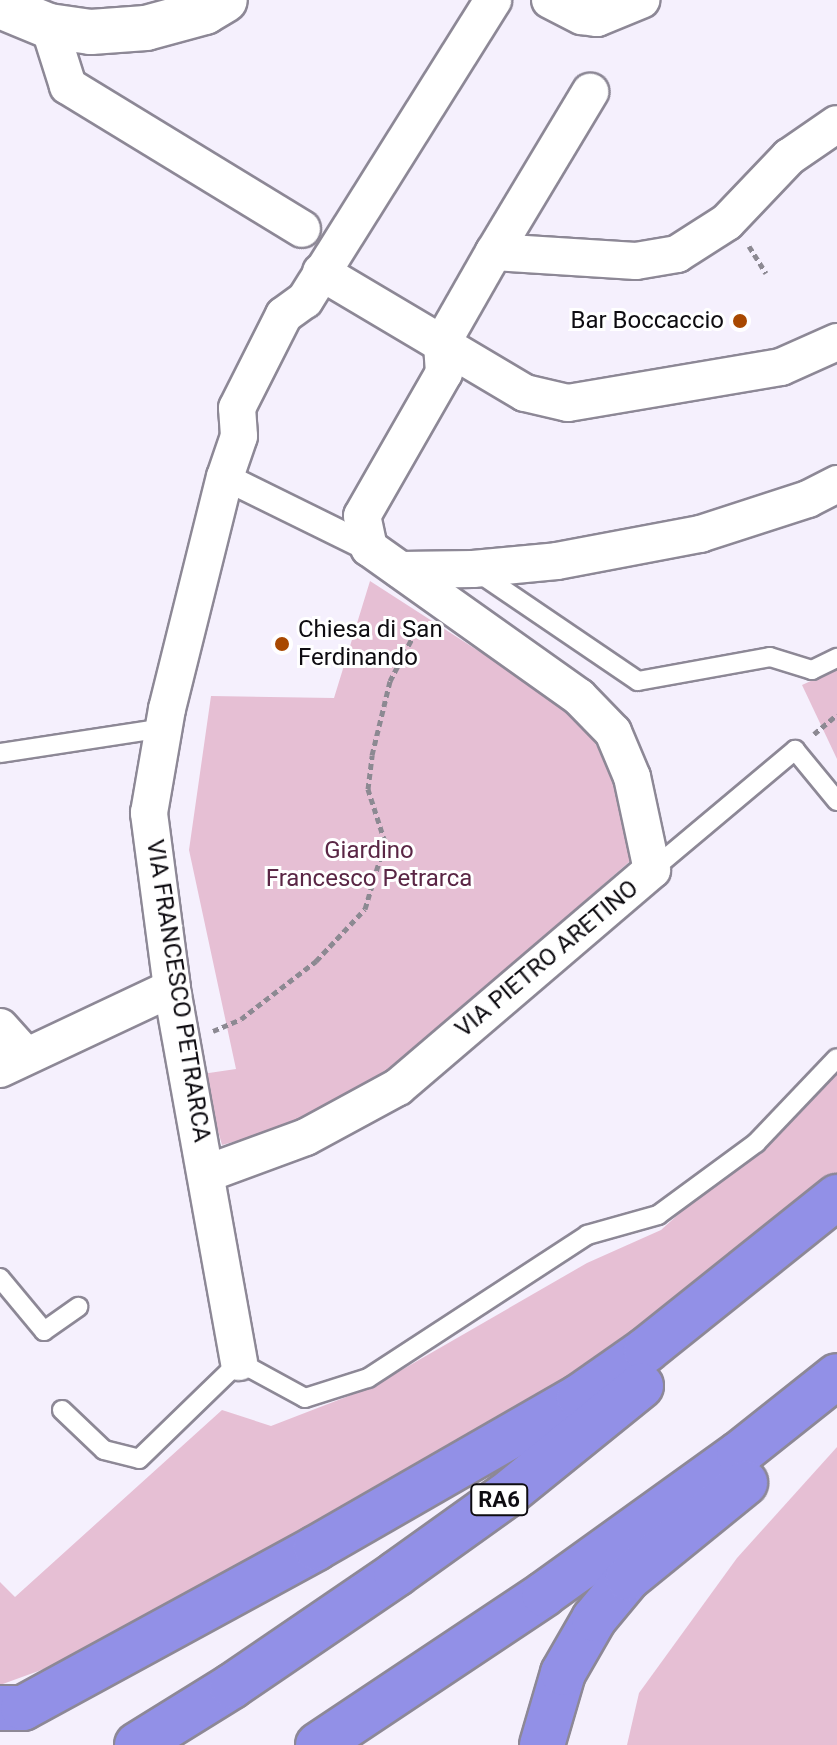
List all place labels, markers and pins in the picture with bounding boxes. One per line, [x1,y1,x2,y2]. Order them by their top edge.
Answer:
place label: Bar Boccaccio [570,307,724,335]
marker: Bar Boccaccio [731,312,749,330]
place label: Chiesa di San Ferdinando [298,616,443,672]
marker: Chiesa di San Ferdinando [273,635,291,653]

